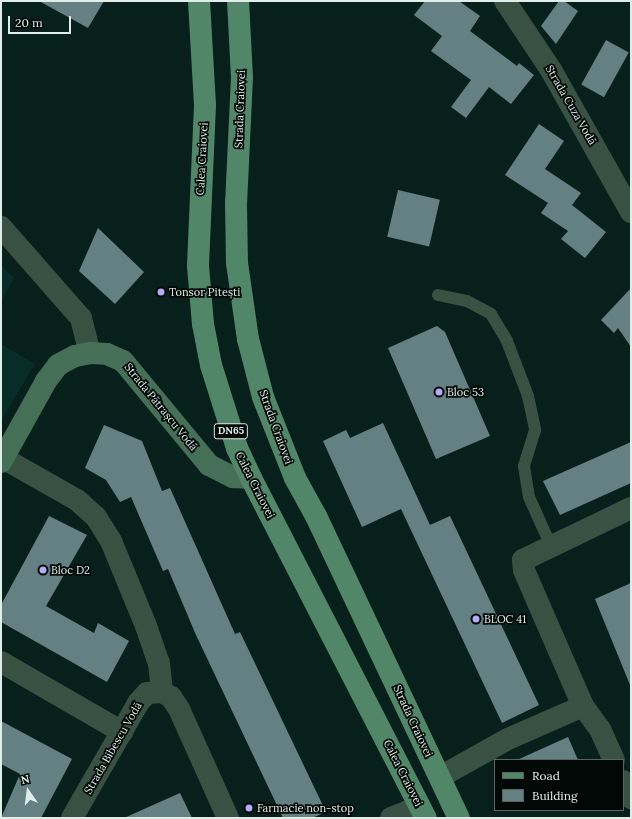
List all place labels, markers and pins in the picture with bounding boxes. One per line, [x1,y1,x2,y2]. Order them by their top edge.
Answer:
place label: Tonsor Pitești [169,285,240,299]
marker: Tonsor Pitești [156,287,166,297]
place label: Bloc 53 [447,385,484,399]
marker: Bloc 53 [434,387,444,397]
place label: Bloc D2 [51,563,90,577]
marker: Bloc D2 [38,565,48,575]
place label: BLOC 41 [484,612,526,626]
marker: BLOC 41 [471,614,481,624]
place label: Farmacie non-stop [257,801,354,815]
marker: Farmacie non-stop [244,803,254,813]

